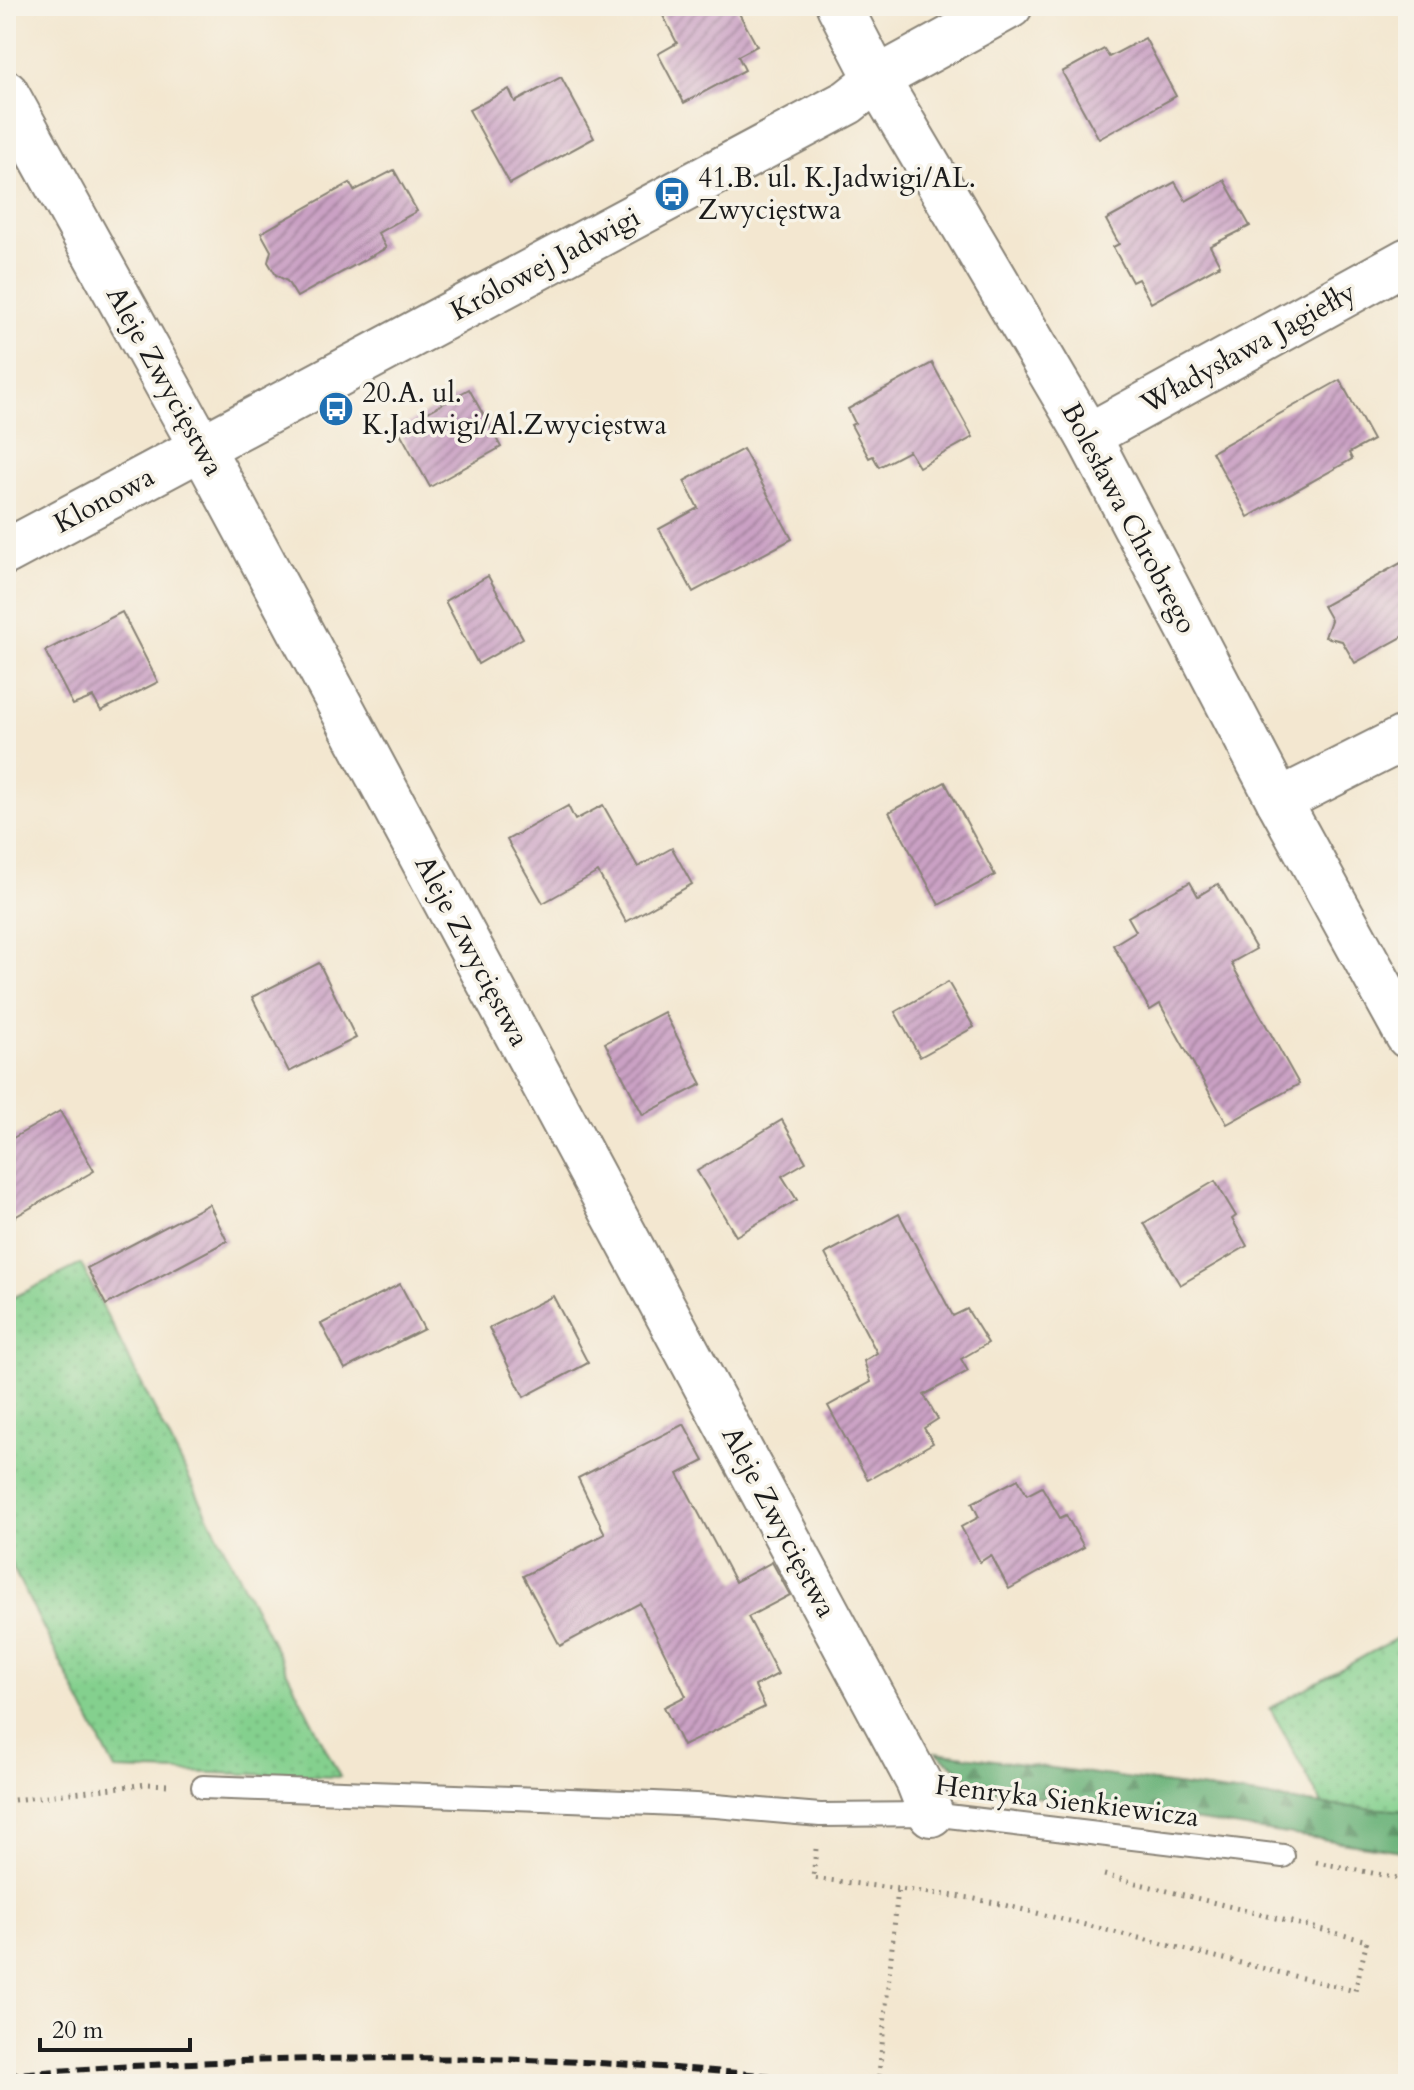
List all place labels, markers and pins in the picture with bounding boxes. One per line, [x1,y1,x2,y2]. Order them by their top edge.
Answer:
place label: 41.B. ul. K.Jadwigi/AL. Zwycięstwa [698,159,976,229]
bus stop icon: 41.B. ul. K.Jadwigi/AL. Zwycięstwa [653,175,691,213]
place label: 20.A. ul. K.Jadwigi/Al.Zwycięstwa [362,374,667,444]
bus stop icon: 20.A. ul. K.Jadwigi/Al.Zwycięstwa [317,390,355,428]

